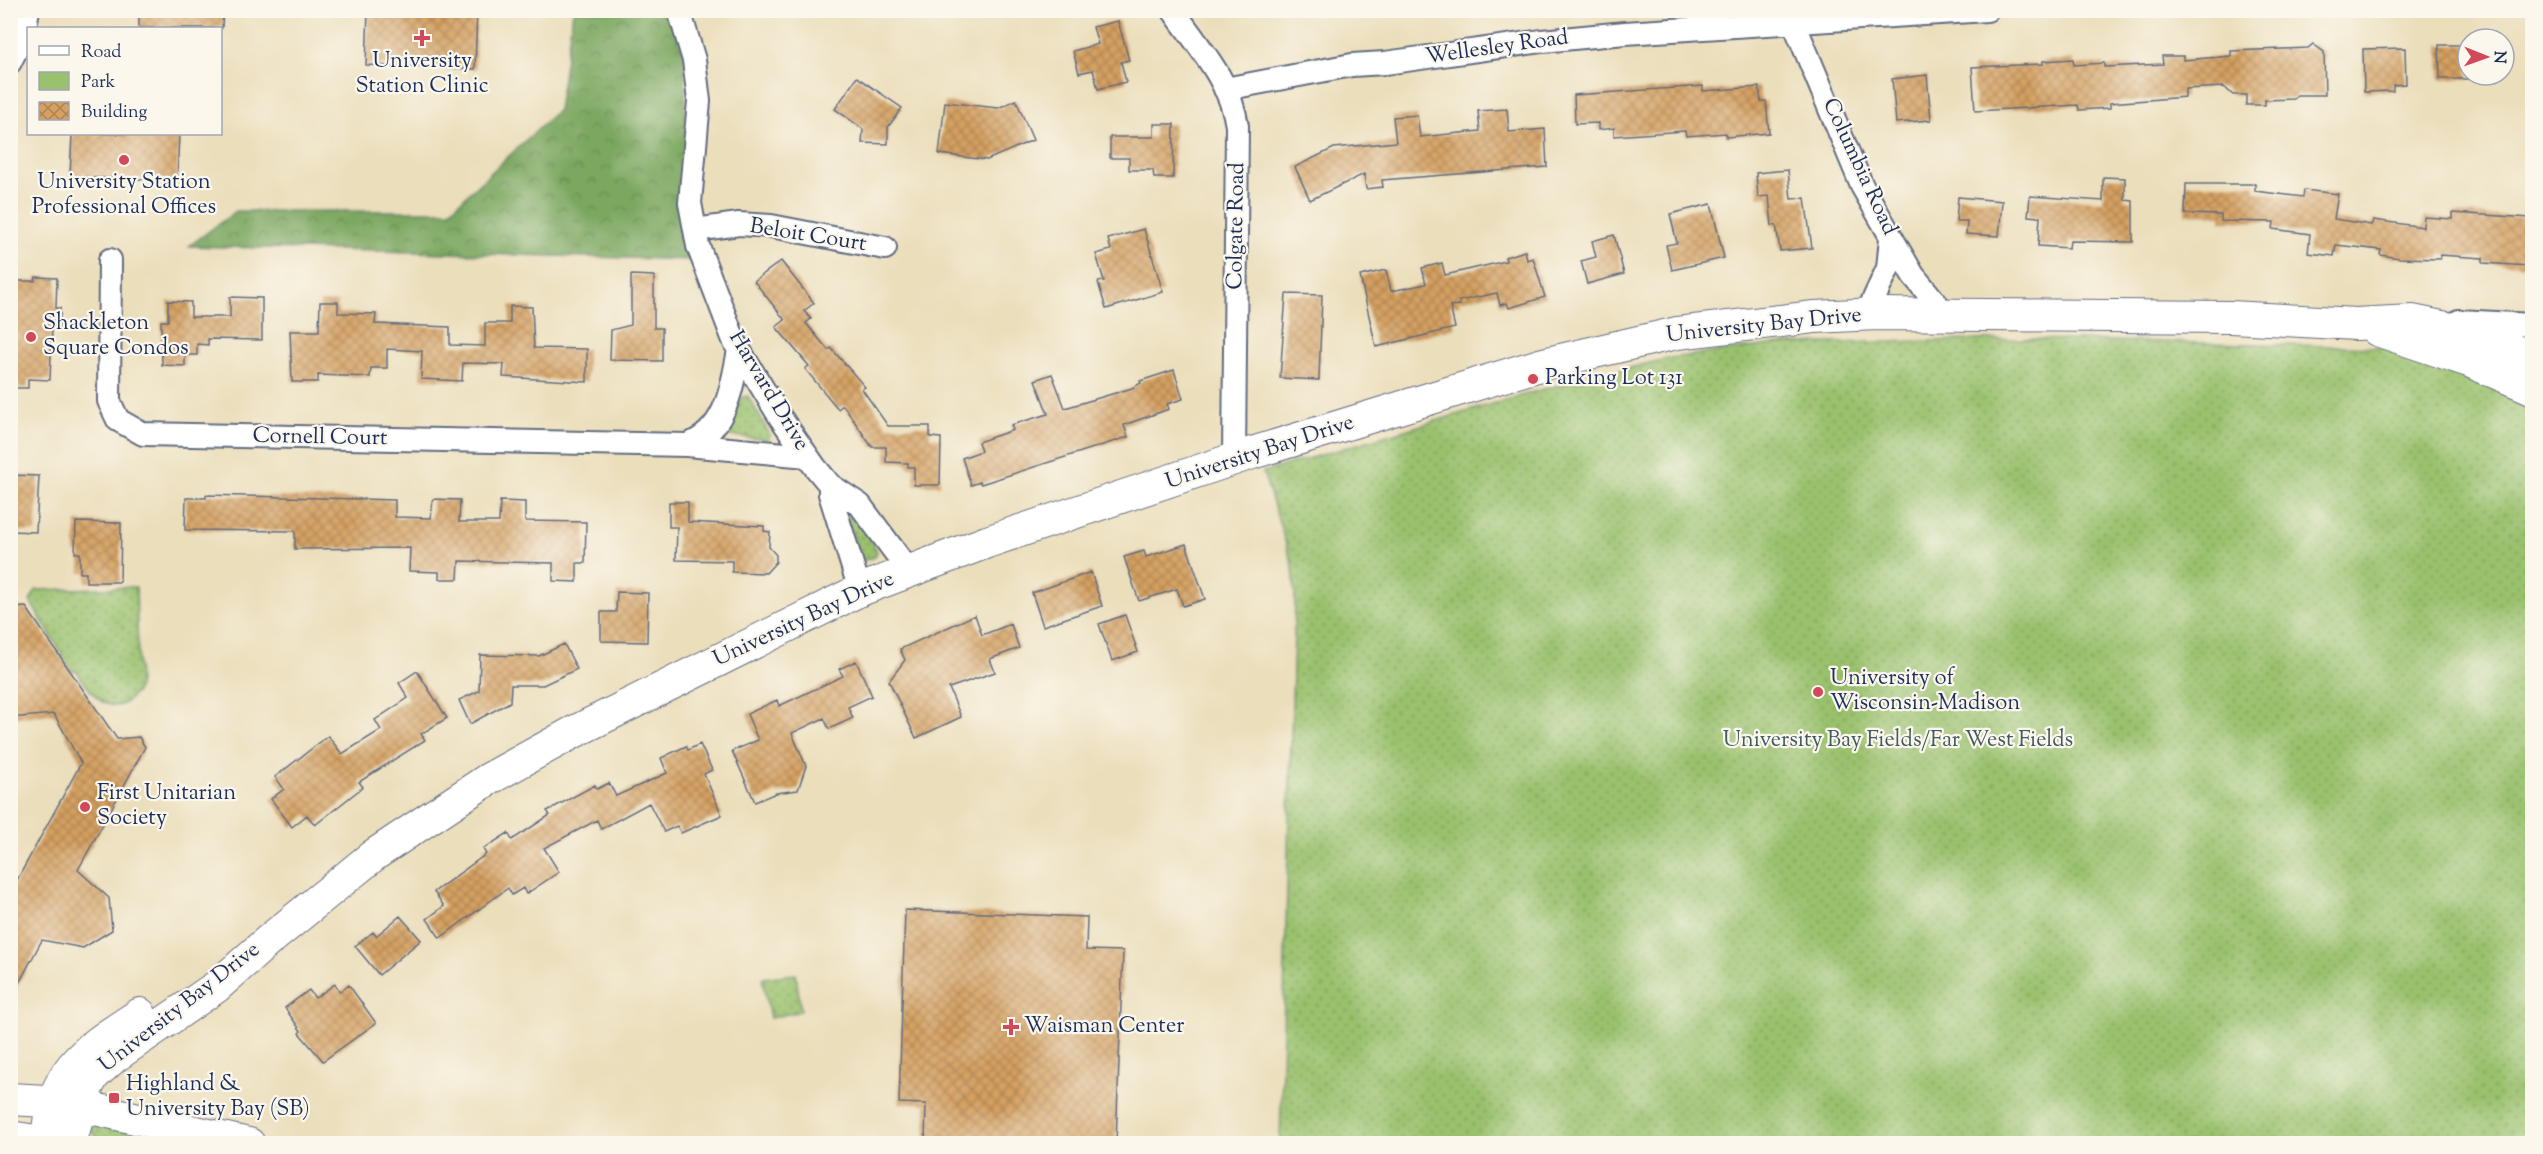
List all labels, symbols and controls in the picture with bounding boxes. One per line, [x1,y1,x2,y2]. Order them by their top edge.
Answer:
street label: Wellesley Road [1423,22,1571,74]
legend [27,27,222,135]
north arrow [2456,27,2516,87]
marker: University Station Clinic [413,29,431,47]
text: Road [81,40,121,66]
place label: University Station Clinic [355,46,489,103]
text: N [2487,51,2510,64]
text: Park [81,70,116,96]
street label: Columbia Road [1813,93,1905,241]
text: Building [81,100,147,126]
marker: University Station Professional Offices [117,153,131,167]
street label: Colgate Road [1220,162,1254,290]
place label: University Station Professional Offices [32,167,216,224]
street label: Beloit Court [747,211,869,261]
street label: University Bay Drive [1665,300,1863,352]
place label: Shackleton Square Condos [43,308,189,365]
street label: Harvard Drive [719,325,817,457]
marker: Shackleton Square Condos [24,330,38,344]
place label: Parking Lot 131 [1545,363,1683,395]
marker: Parking Lot 131 [1526,372,1540,386]
street label: University Bay Drive [1162,407,1358,499]
street label: Cornell Court [252,421,388,455]
street label: University Bay Drive [708,564,900,676]
place label: University of Wisconsin-Madison [1830,663,2020,720]
marker: University of Wisconsin-Madison [1811,685,1825,699]
park label: University Bay Fields/Far West Fields [1723,725,2073,757]
place label: First Unitarian Society [97,778,236,835]
marker: First Unitarian Society [78,800,92,814]
street label: University Bay Drive [93,935,267,1081]
place label: Waisman Center [1024,1011,1184,1043]
marker: Waisman Center [1002,1018,1020,1036]
place label: Highland & University Bay (SB) [126,1069,310,1126]
marker: Highland & University Bay (SB) [107,1091,121,1105]

